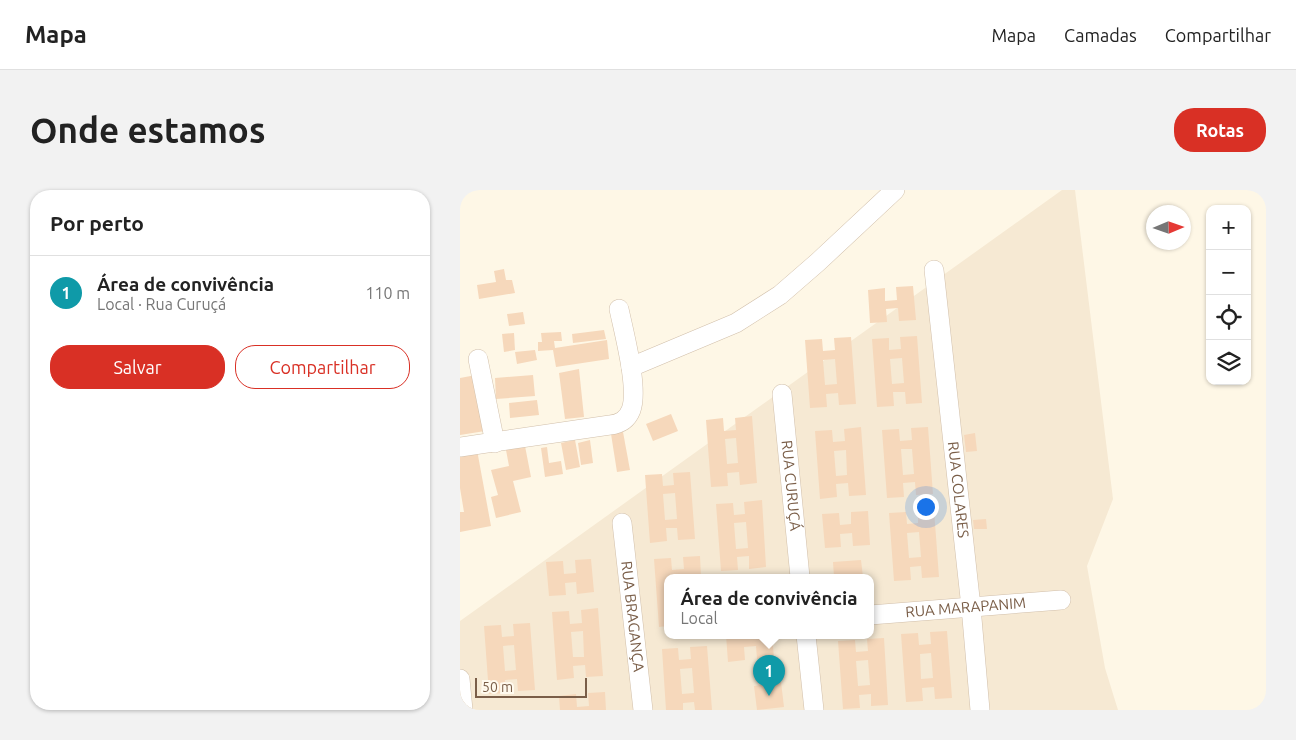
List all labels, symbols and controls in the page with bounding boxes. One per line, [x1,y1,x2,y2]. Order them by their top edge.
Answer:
text: Mapa [25,21,87,48]
text: Mapa [991,25,1036,45]
text: Camadas [1064,25,1137,45]
text: Compartilhar [1165,25,1271,45]
button: Rotas [1174,108,1266,152]
text: Onde estamos [30,110,265,150]
north arrow [1146,205,1191,250]
map controls [1206,205,1251,385]
button: + [1206,205,1251,250]
text: Por perto [50,211,144,235]
button: − [1206,250,1251,295]
text: Área de convivência [97,273,274,295]
text: 1 [61,284,71,302]
text: 110 m [365,284,410,302]
text: Local · Rua Curuçá [97,295,226,313]
button: locate [1206,295,1251,340]
button: layers [1206,340,1251,385]
button: Salvar [50,345,225,389]
button: Compartilhar [235,345,410,389]
street label: RUA CURUÇÁ [779,439,804,532]
street label: RUA COLARES [945,441,972,539]
your location [913,494,939,520]
street label: RUA BRAGANÇA [618,560,648,673]
popup [664,574,874,639]
text: Área de convivência [680,587,858,609]
street label: RUA MARAPANIM [905,594,1027,620]
text: Local [680,609,718,627]
pin: 1 [753,655,785,696]
scale bar [475,675,588,698]
text: 50 m [482,679,513,695]

